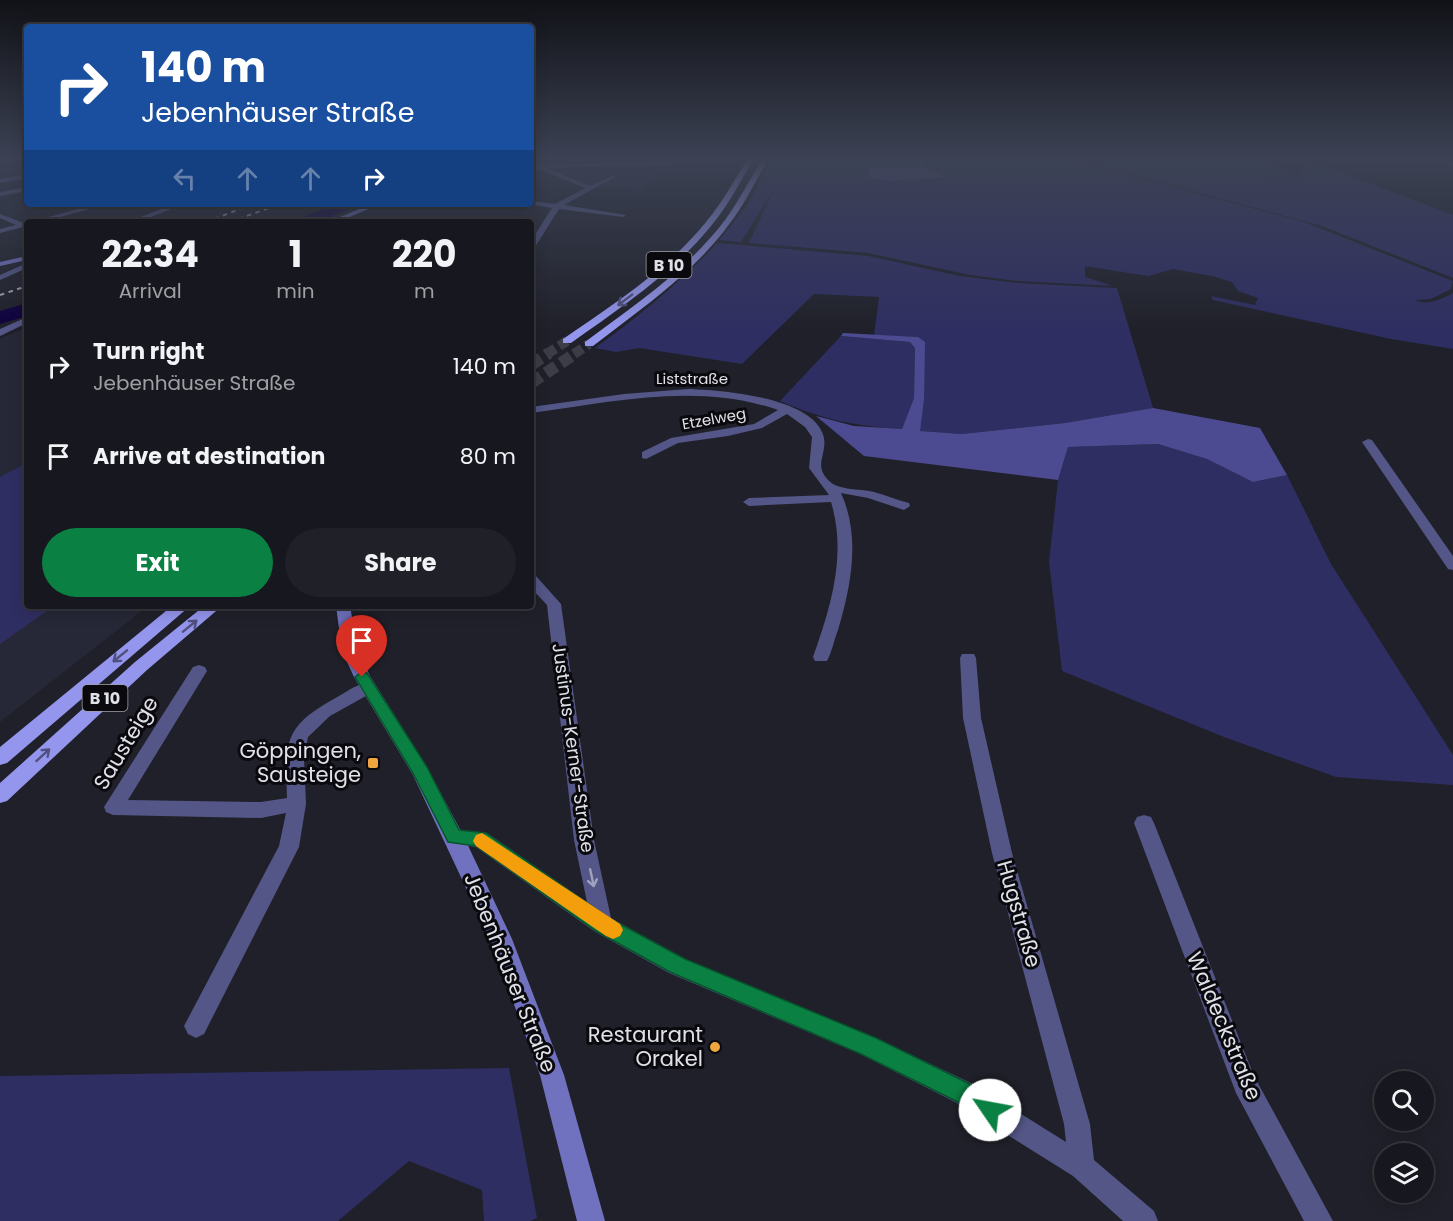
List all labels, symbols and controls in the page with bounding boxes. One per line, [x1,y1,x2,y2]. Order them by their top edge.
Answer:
text: 140 m [141,38,266,97]
icon: right [42,48,120,126]
text: Jebenhäuser Straße [141,94,414,131]
icon: left [168,162,201,195]
icon: ahead [231,162,264,195]
icon: ahead [294,162,327,195]
icon: right [357,162,390,195]
text: 22:34 [101,229,199,280]
text: 1 [289,229,302,280]
text: 220 [392,229,457,280]
road number: B 10 [646,252,692,278]
text: Arrival [119,277,182,305]
text: min [276,277,315,305]
text: m [414,277,435,305]
one-way arrow [617,294,633,306]
text: Turn right [93,336,204,367]
icon: right [42,350,75,383]
text: 140 m [453,351,516,382]
street label: Liststraße [656,368,728,389]
text: Jebenhäuser Straße [93,369,296,397]
street label: Etzelweg [680,403,748,434]
icon: arrive [42,440,75,473]
text: Arrive at destination [93,441,325,472]
text: 80 m [460,441,516,472]
button: Exit [42,528,273,597]
button: Share [285,528,516,597]
pin [336,615,387,677]
one-way arrow [181,620,197,633]
icon: arrive [345,624,378,657]
street label: Justinus-Kerner-Straße [546,642,601,854]
one-way arrow [112,649,128,662]
road number: B 10 [82,685,128,711]
street label: Sausteige [86,691,165,795]
place label: Göppingen, Sausteige [239,736,361,789]
one-way arrow [35,748,50,762]
marker: Göppingen, Sausteige [366,756,380,770]
street label: Hugstraße [990,857,1049,971]
one-way arrow [587,868,598,887]
street label: Jebenhäuser Straße [457,869,564,1077]
street label: Waldeckstraße [1180,947,1269,1104]
place label: Restaurant Orakel [588,1020,703,1073]
marker: Restaurant Orakel [708,1040,722,1054]
map controls [1374,1071,1434,1203]
button: search [1374,1071,1434,1131]
position arrow [958,1078,1022,1142]
button: layers [1374,1143,1434,1203]

